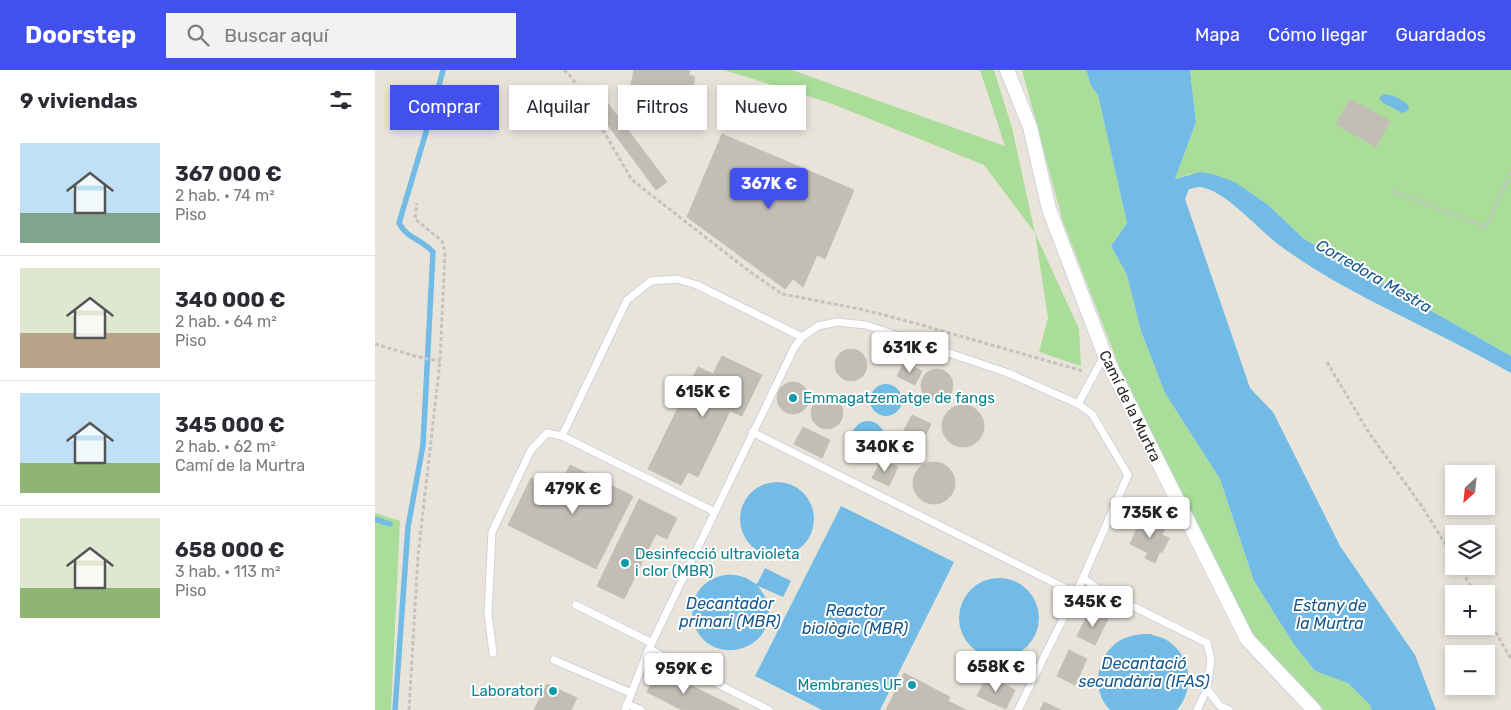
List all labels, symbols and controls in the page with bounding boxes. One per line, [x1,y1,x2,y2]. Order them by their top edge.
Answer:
search box [166,13,516,58]
text: Doorstep [25,21,136,49]
icon: search [184,21,212,49]
text: Buscar aquí [224,24,328,47]
text: Mapa [1195,24,1240,46]
text: Cómo llegar [1268,24,1367,46]
text: Guardados [1395,24,1486,46]
chip: Comprar [390,85,499,130]
chip: Alquilar [509,85,608,130]
chip: Filtros [618,85,707,130]
chip: Nuevo [717,85,806,130]
icon: filters [327,86,355,114]
text: 9 viviendas [20,88,138,113]
text: 367 000 € [175,161,282,186]
icon: home [60,163,120,223]
pin: 367K € [728,168,810,210]
text: 367K € [741,174,797,193]
text: 2 hab. · 74 m² [175,186,275,205]
text: Piso [175,205,207,224]
water label: Corredora Mestra [1313,235,1435,317]
text: 340 000 € [175,287,286,312]
icon: home [60,288,120,348]
text: 2 hab. · 64 m² [175,312,277,331]
text: Piso [175,331,207,350]
pin: 631K € [869,332,951,374]
text: 631K € [882,338,938,357]
street label: Camí de la Murtra [1095,347,1165,465]
pin: 615K € [662,376,744,418]
text: 615K € [676,382,730,401]
place label: Emmagatzematge de fangs [803,389,995,407]
marker: Emmagatzematge de fangs [787,392,799,404]
text: 345 000 € [175,412,285,437]
icon: home [60,413,120,473]
pin: 340K € [844,430,926,473]
text: 2 hab. · 62 m² [175,437,276,456]
text: 340K € [856,437,914,456]
text: Camí de la Murtra [175,456,305,475]
north arrow [1445,465,1495,515]
map controls [1445,465,1495,695]
pin: 479K € [532,472,614,515]
text: 479K € [545,479,601,498]
pin: 735K € [1109,496,1191,539]
text: 735K € [1122,503,1178,522]
button: layers [1445,525,1495,575]
text: 658 000 € [175,537,285,562]
icon: home [60,538,120,598]
place label: Desinfecció ultravioleta i clor (MBR) [635,545,799,580]
marker: Desinfecció ultravioleta i clor (MBR) [619,557,631,569]
text: 3 hab. · 113 m² [175,562,281,581]
text: Piso [175,581,207,600]
button: + [1445,585,1495,635]
pin: 345K € [1052,586,1134,628]
text: 345K € [1064,592,1122,611]
water label: Decantador primari (MBR) [678,594,781,631]
water label: Estany de la Murtra [1293,596,1367,633]
water label: Reactor biològic (MBR) [802,601,909,638]
button: − [1445,645,1495,695]
pin: 658K € [955,650,1037,693]
pin: 959K € [643,652,725,695]
water label: Decantació secundària (IFAS) [1078,654,1210,691]
text: 658K € [967,657,1025,676]
text: 959K € [655,659,713,678]
place label: Membranes UF [797,676,902,694]
marker: Membranes UF [906,679,918,691]
place label: Laboratori [471,682,543,700]
marker: Laboratori [547,685,559,697]

